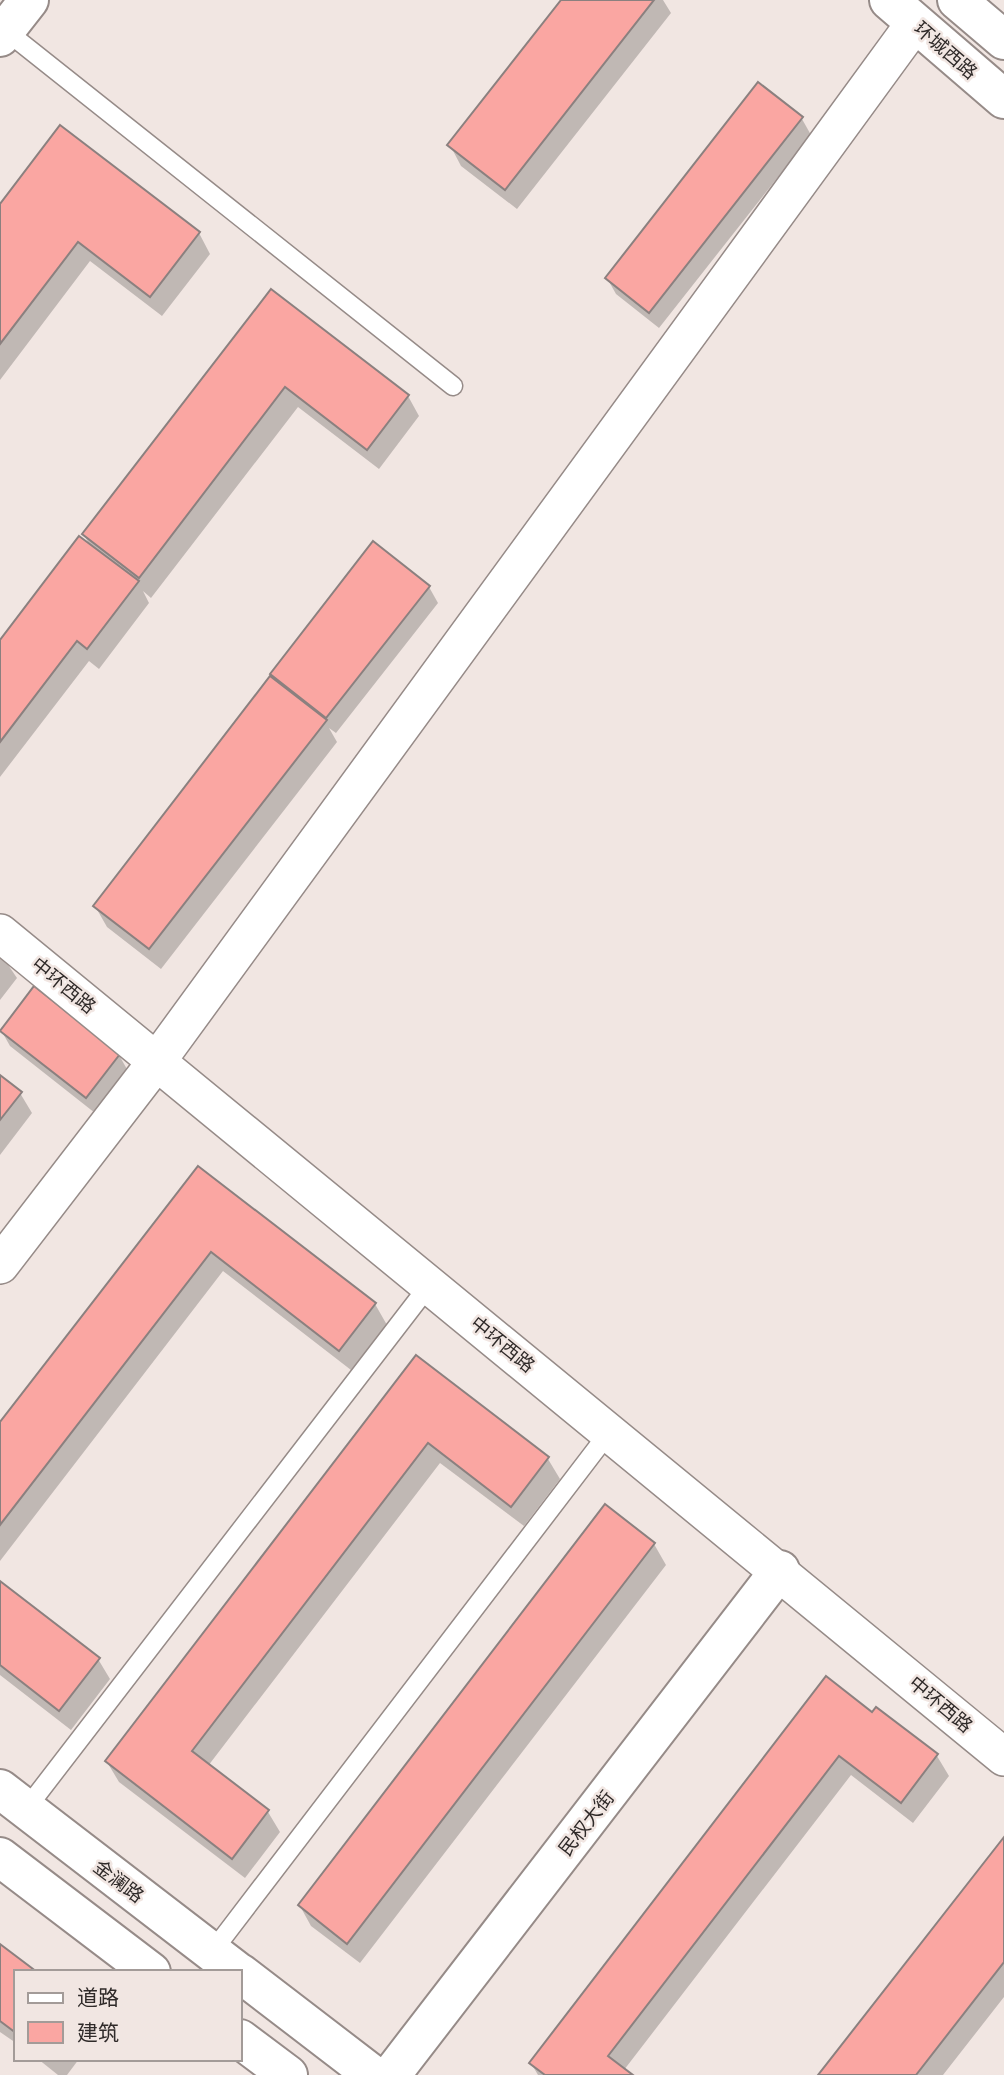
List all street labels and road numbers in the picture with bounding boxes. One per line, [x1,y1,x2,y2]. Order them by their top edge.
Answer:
street label: 环城西路 [910,18,981,83]
street label: 中环西路 [28,953,100,1017]
street label: 中环西路 [467,1312,539,1376]
street label: 中环西路 [905,1672,977,1737]
street label: 民权大街 [555,1787,618,1860]
street label: 金澜路 [90,1856,148,1907]

